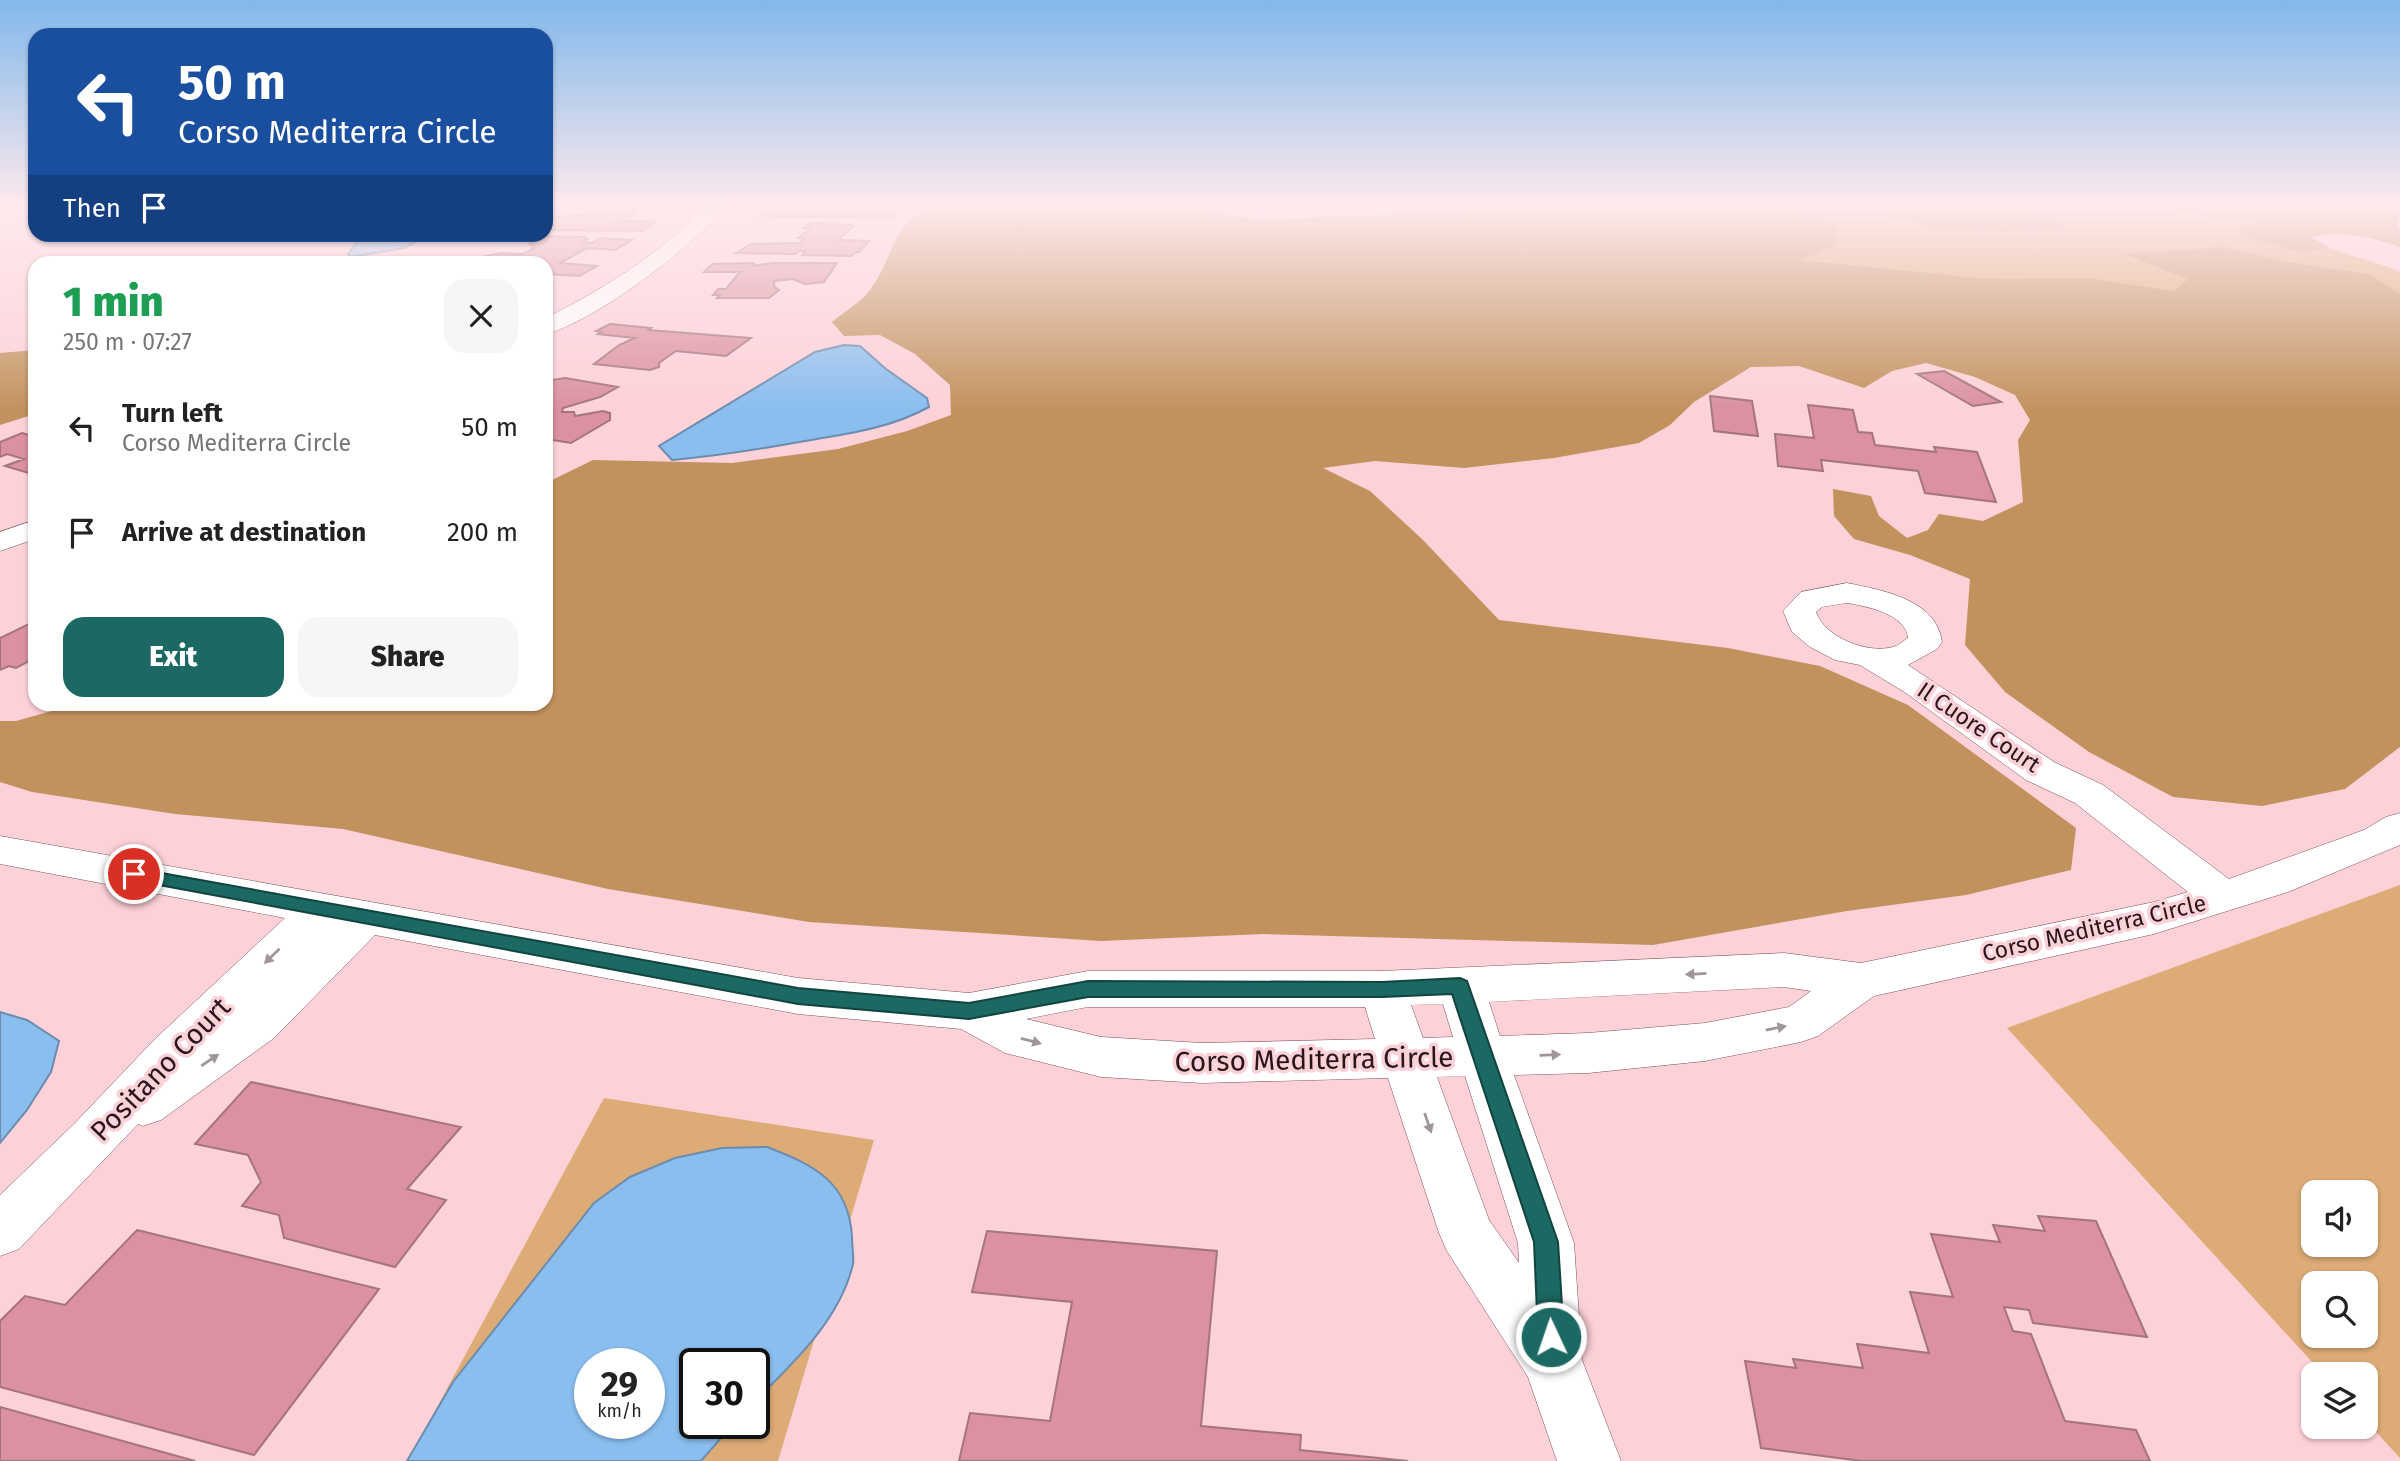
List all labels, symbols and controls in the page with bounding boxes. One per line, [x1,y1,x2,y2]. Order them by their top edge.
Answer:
text: 50 m [178,53,286,112]
icon: left [63,56,154,147]
text: Corso Mediterra Circle [178,113,497,151]
icon: arrive [135,189,173,227]
text: Then [63,193,121,224]
text: 1 min [63,277,164,327]
button: close [444,279,518,353]
text: 250 m · 07:27 [63,328,192,356]
text: Turn left [122,398,223,429]
icon: left [63,409,101,447]
text: 50 m [461,412,518,443]
text: Corso Mediterra Circle [122,429,351,457]
icon: arrive [63,514,101,552]
text: Arrive at destination [122,517,366,548]
text: 200 m [447,517,518,548]
button: Exit [63,617,284,697]
button: Share [298,617,518,697]
street label: Il Cuore Court [1912,676,2046,779]
pin [104,844,164,904]
icon: arrive [115,855,153,893]
street label: Corso Mediterra Circle [1979,889,2209,967]
one-way arrow [264,948,281,964]
one-way arrow [1684,969,1706,980]
street label: Positano Court [84,990,238,1148]
one-way arrow [1765,1022,1787,1033]
one-way arrow [1020,1036,1042,1047]
street label: Corso Mediterra Circle [1174,1041,1454,1078]
one-way arrow [1539,1049,1561,1060]
one-way arrow [201,1053,219,1067]
one-way arrow [1423,1113,1434,1134]
map controls [2301,1180,2378,1439]
button: sound [2301,1180,2378,1257]
button: search [2301,1271,2378,1348]
position arrow [1514,1300,1588,1374]
speed limit sign: 30 [679,1348,770,1439]
button: layers [2301,1362,2378,1439]
text: 29 [601,1363,638,1405]
text: km/h [597,1400,642,1422]

